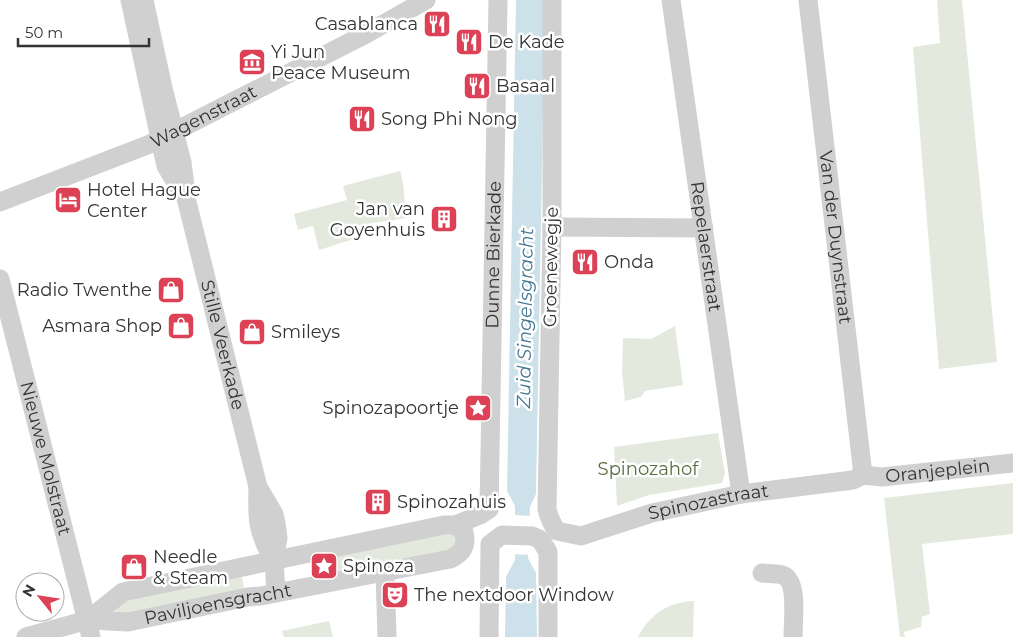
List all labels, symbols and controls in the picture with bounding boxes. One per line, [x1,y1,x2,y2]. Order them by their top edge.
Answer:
restaurant icon: Casablanca [422,9,452,39]
place label: Casablanca [315,13,418,35]
scale bar [18,15,149,47]
text: 50 m [25,23,63,42]
restaurant icon: De Kade [454,27,484,57]
place label: De Kade [488,31,565,53]
place label: Yi Jun Peace Museum [271,41,411,84]
museum icon: Yi Jun Peace Museum [237,47,267,77]
restaurant icon: Basaal [462,71,492,101]
place label: Basaal [496,75,555,97]
street label: Wagenstraat [147,81,260,153]
restaurant icon: Song Phi Nong [347,104,377,134]
place label: Song Phi Nong [381,108,518,130]
street label: Van der Duynstraat [815,150,856,325]
place label: Hotel Hague Center [87,179,201,222]
street label: Repelaerstraat [686,180,726,313]
street label: Dunne Bierkade [481,181,506,329]
hotel icon: Hotel Hague Center [53,185,83,215]
place label: Jan van Goyenhuis [330,198,425,241]
building icon: Jan van Goyenhuis [429,204,459,234]
street label: Groenewegje [539,206,563,327]
water label: Zuid Singelsgracht [512,227,538,410]
restaurant icon: Onda [570,247,600,277]
place label: Onda [604,251,654,273]
shop icon: Radio Twenthe [156,275,186,305]
street label: Stille Veerkade [196,278,249,412]
place label: Radio Twenthe [17,279,152,301]
shop icon: Asmara Shop [166,311,196,341]
place label: Asmara Shop [42,315,162,337]
shop icon: Smileys [237,317,267,347]
place label: Smileys [271,321,340,343]
street label: Nieuwe Molstraat [15,379,76,538]
place icon: Spinozapoortje [463,393,493,423]
place label: Spinozapoortje [322,397,459,419]
street label: Oranjeplein [884,455,991,488]
park label: Spinozahof [598,458,699,480]
street label: Spinozastraat [646,480,770,525]
building icon: Spinozahuis [363,487,393,517]
place label: Spinozahuis [397,491,506,513]
place label: Needle & Steam [153,546,228,589]
place icon: Spinoza [309,551,339,581]
shop icon: Needle & Steam [119,552,149,582]
place label: Spinoza [343,555,414,577]
north arrow [15,572,65,622]
street label: Paviljoensgracht [142,579,293,629]
theatre icon: The nextdoor Window [380,580,410,610]
text: N [18,581,39,600]
place label: The nextdoor Window [414,584,614,606]

